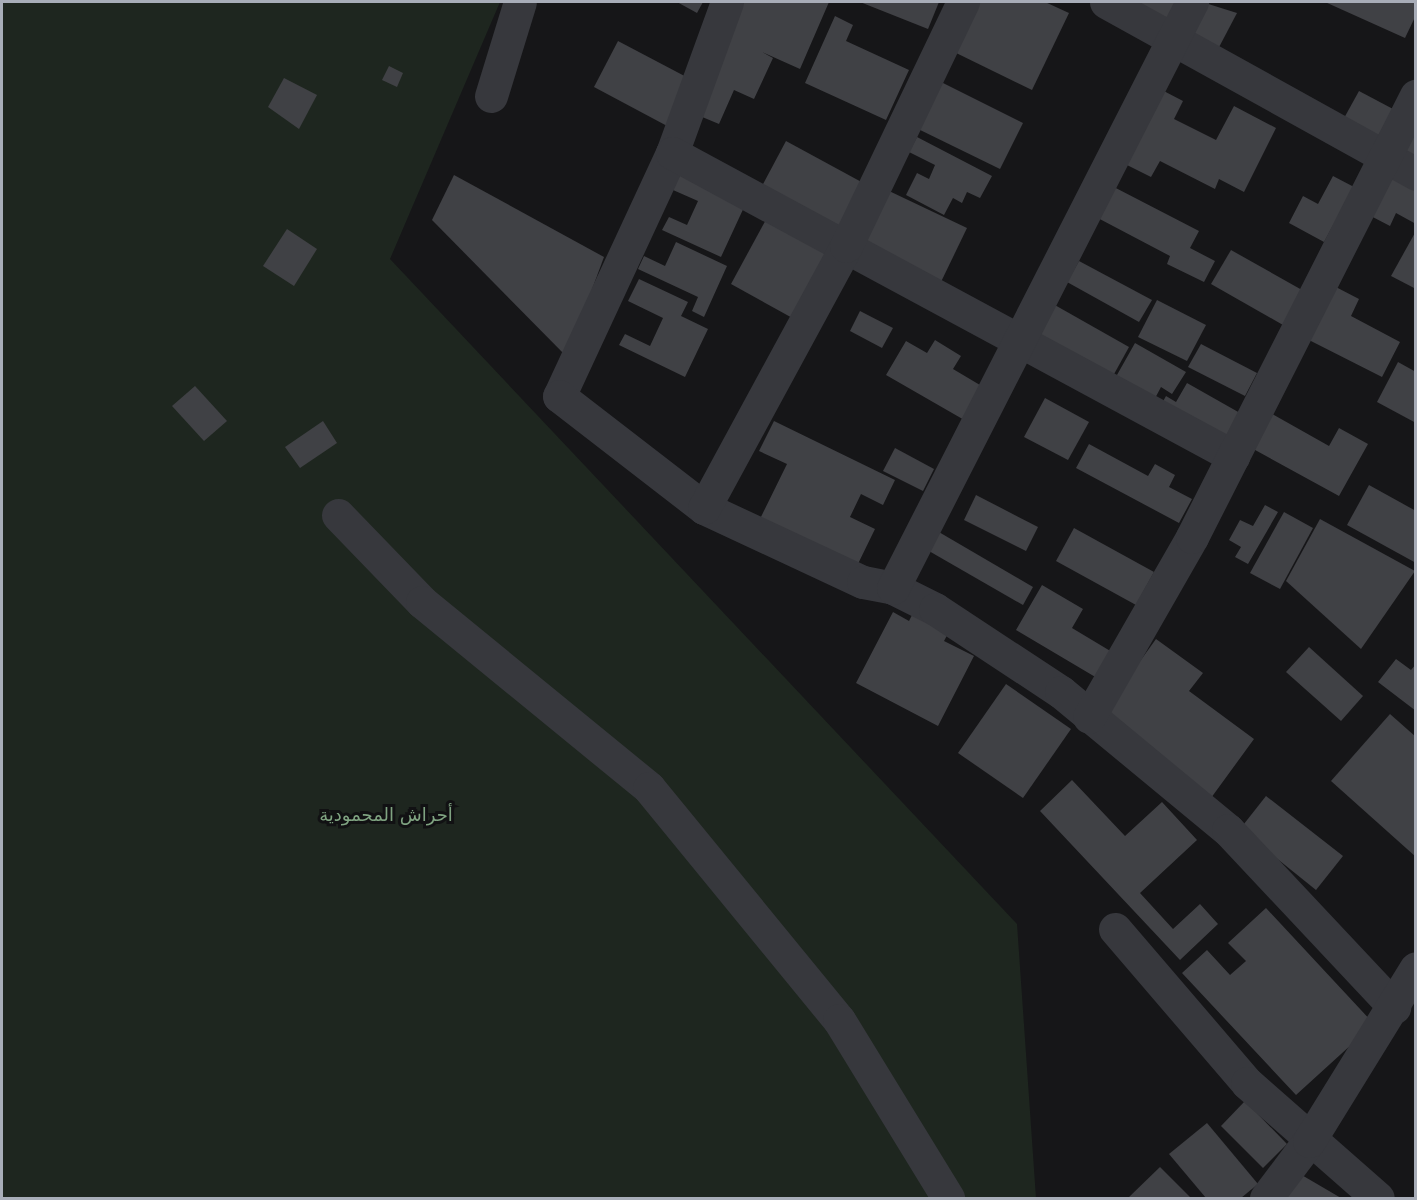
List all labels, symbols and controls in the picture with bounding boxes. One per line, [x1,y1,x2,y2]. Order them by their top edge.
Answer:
park label: أحراش المحمودية [319,804,453,826]

